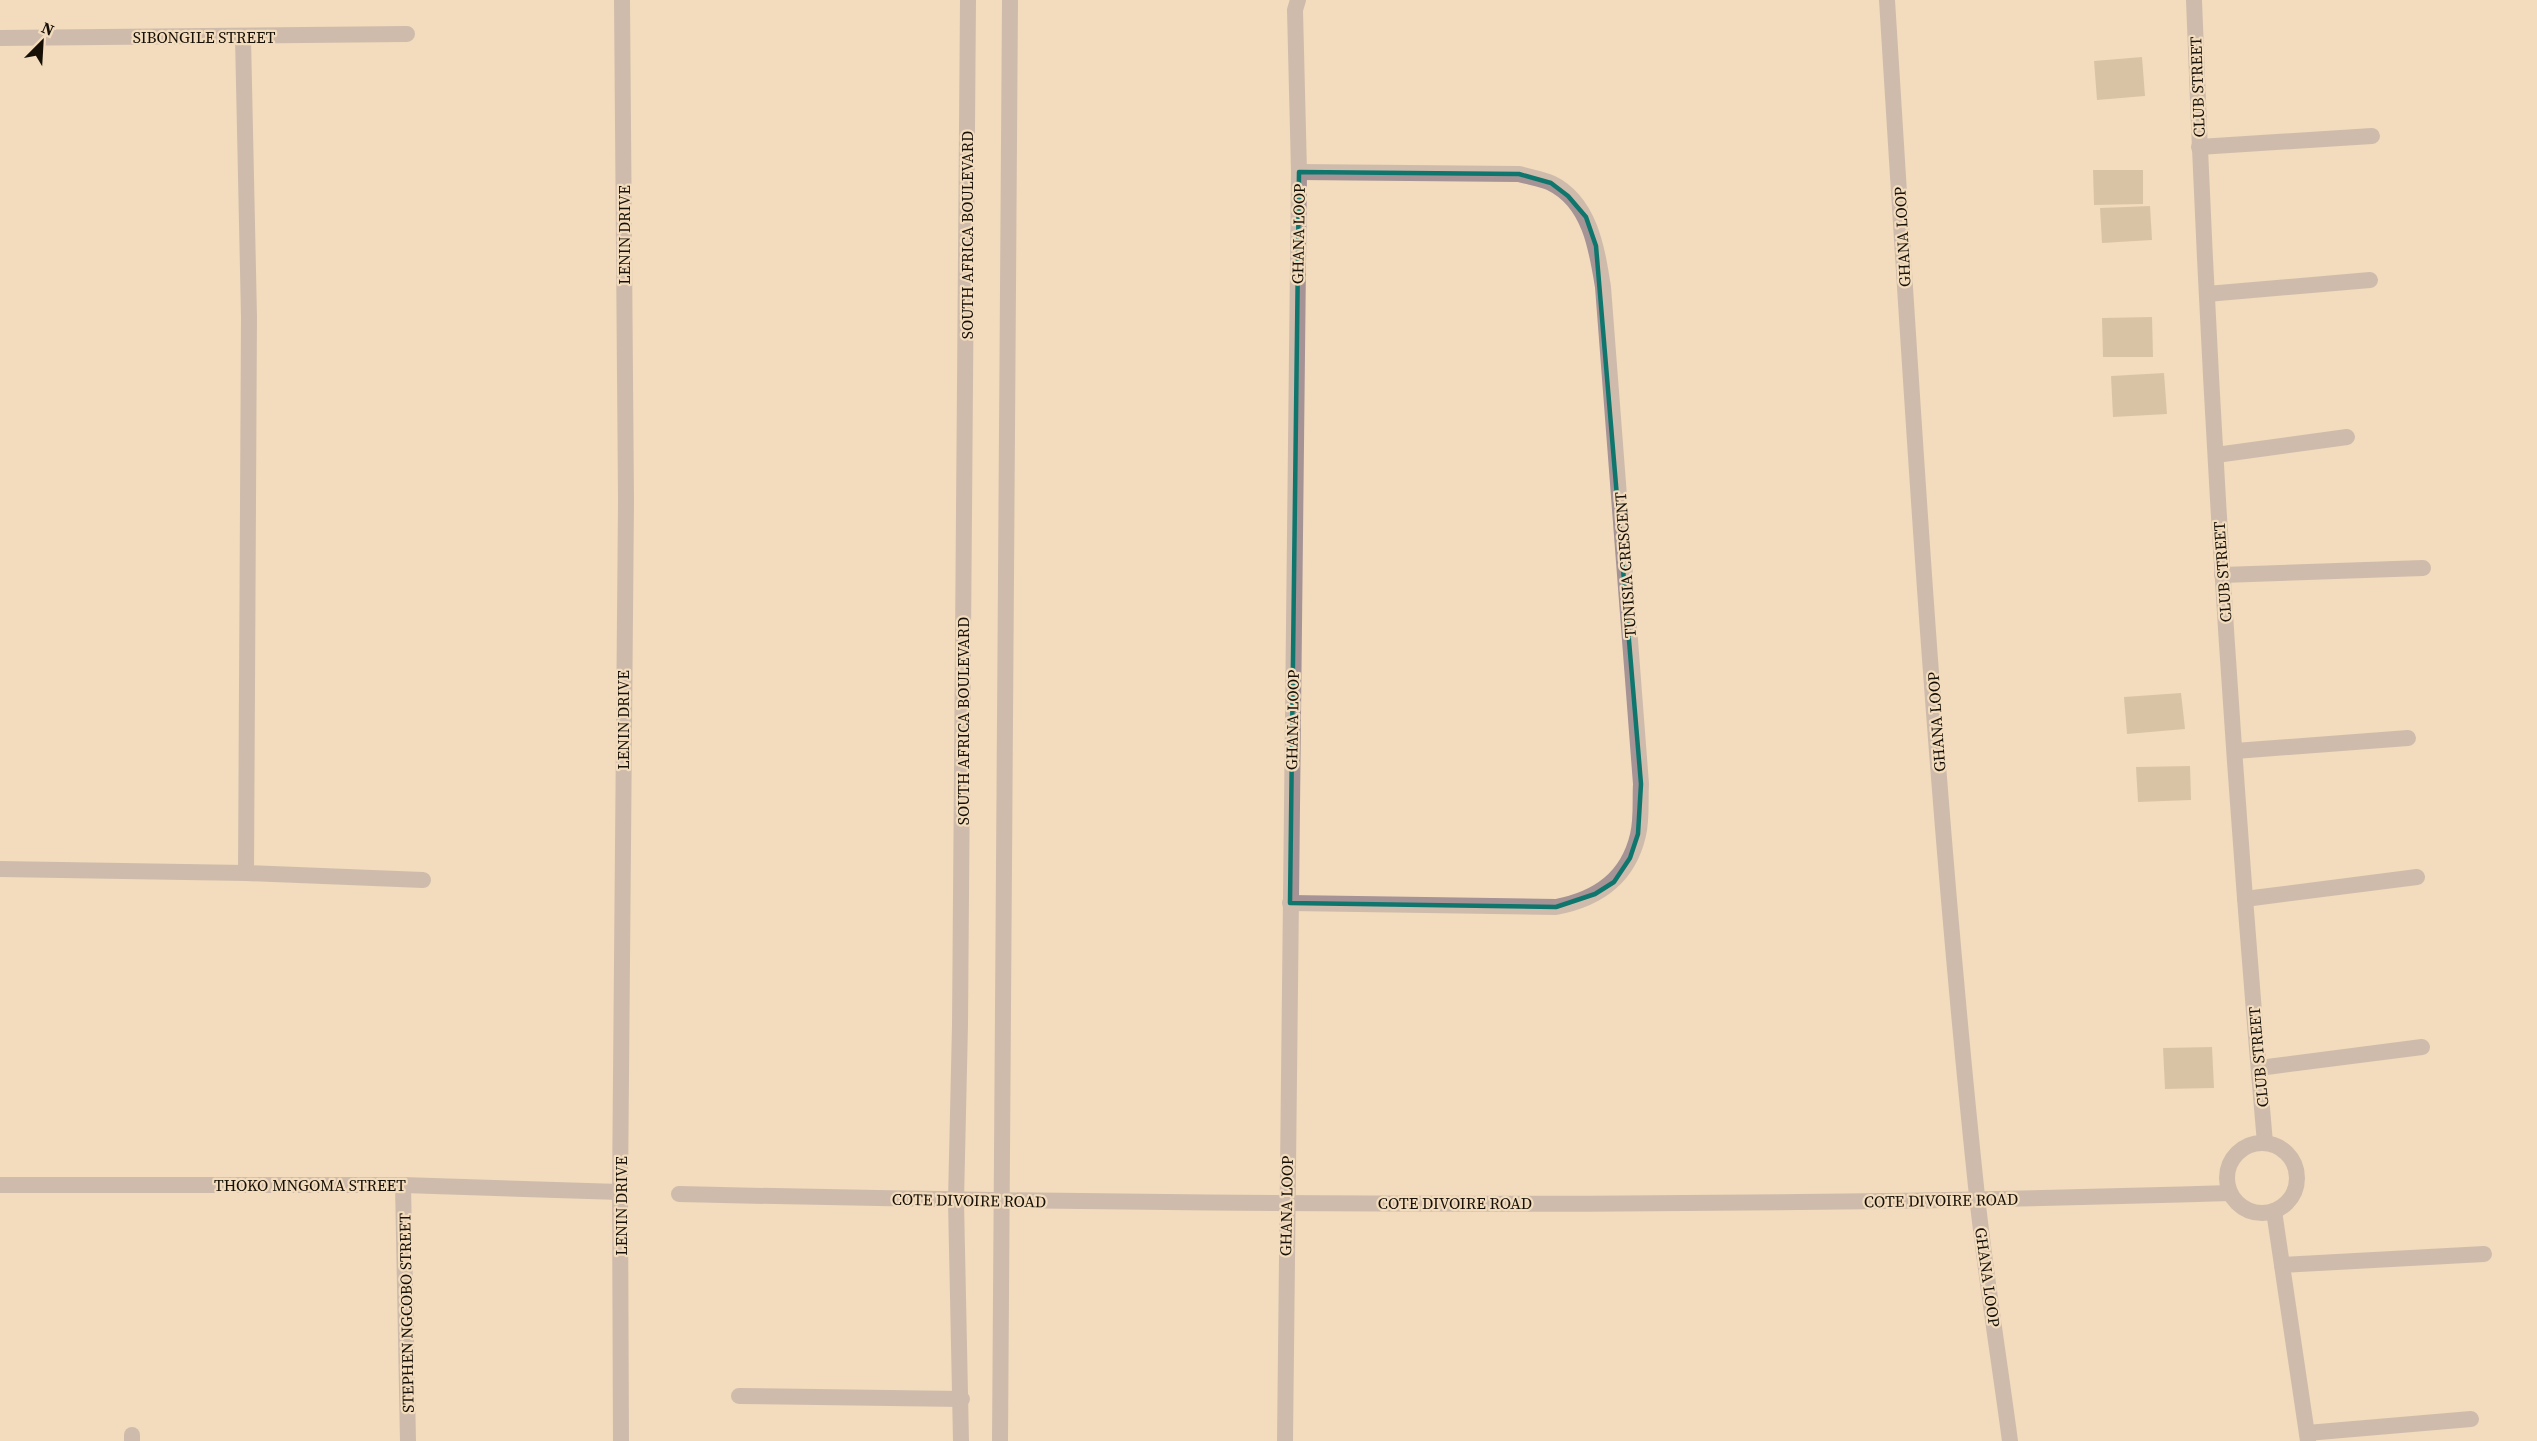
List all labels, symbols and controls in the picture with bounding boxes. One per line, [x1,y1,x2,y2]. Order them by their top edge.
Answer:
north arrow [12,12,72,72]
text: N [38,16,58,41]
street label: SIBONGILE STREET [133,26,276,48]
street label: CLUB STREET [2184,36,2210,138]
street label: SOUTH AFRICA BOULEVARD [956,131,978,339]
street label: GHANA LOOP [1286,183,1310,284]
street label: LENIN DRIVE [613,185,635,285]
street label: GHANA LOOP [1888,186,1916,288]
street label: TUNISIA CRESCENT [1609,491,1641,639]
street label: CLUB STREET [2207,521,2236,623]
street label: SOUTH AFRICA BOULEVARD [952,617,974,825]
street label: GHANA LOOP [1280,669,1304,770]
street label: LENIN DRIVE [612,670,634,770]
street label: GHANA LOOP [1921,671,1950,773]
street label: CLUB STREET [2243,1005,2273,1108]
street label: GHANA LOOP [1274,1155,1298,1256]
street label: LENIN DRIVE [610,1156,632,1256]
street label: THOKO MNGOMA STREET [214,1174,406,1196]
street label: COTE DIVOIRE ROAD [892,1188,1046,1212]
street label: COTE DIVOIRE ROAD [1864,1188,2018,1212]
street label: COTE DIVOIRE ROAD [1378,1192,1532,1214]
street label: STEPHEN NGCOBO STREET [393,1213,419,1413]
street label: GHANA LOOP [1970,1226,2006,1329]

